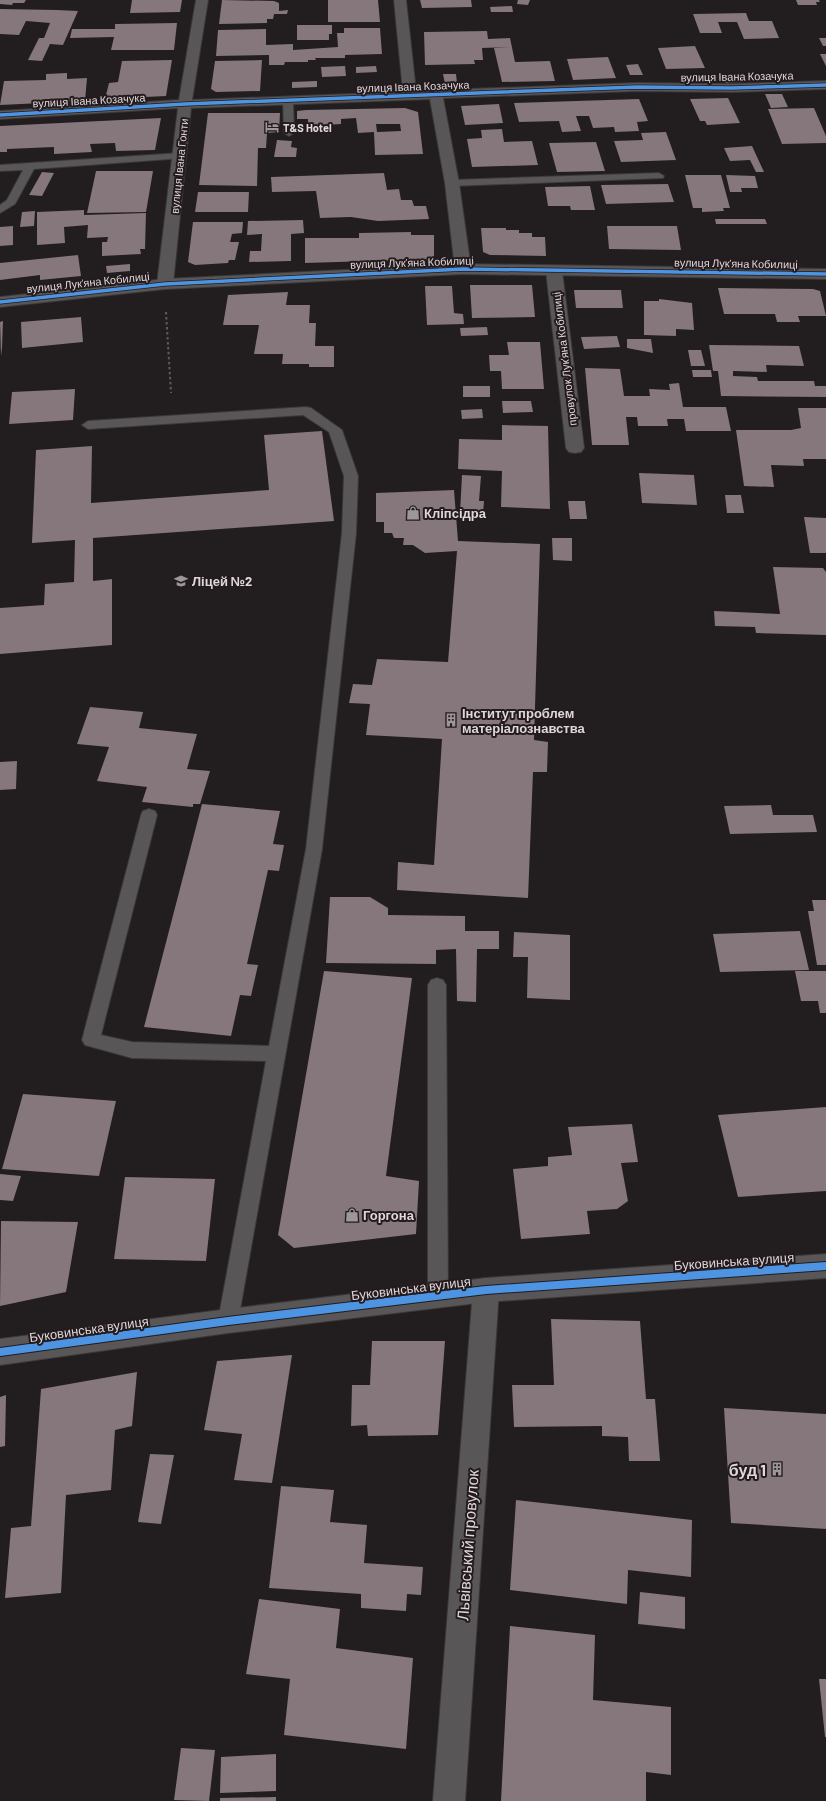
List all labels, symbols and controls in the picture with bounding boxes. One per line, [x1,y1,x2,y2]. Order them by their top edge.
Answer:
street label: вулиця Івана Козачука [680,69,794,83]
street label: вулиця Івана Козачука [356,78,471,94]
street label: вулиця Івана Козачука [32,91,147,109]
street label: вулиця Івана Гонти [168,118,190,214]
hotel icon: T&S Hotel [264,119,280,135]
place label: T&S Hotel [283,121,332,134]
street label: вулиця Лукʼяна Кобилиці [350,253,474,271]
street label: вулиця Лукʼяна Кобилиці [674,255,798,271]
street label: вулиця Лукʼяна Кобилиці [26,269,150,295]
street label: провулок Лукʼяна Кобилиці [549,291,579,427]
shop icon: Кліпсідра [405,505,421,521]
place label: Кліпсідра [424,505,487,521]
school or university icon: Ліцей №2 [173,573,189,589]
place label: Ліцей №2 [192,573,252,589]
place label: Інститут проблем матеріалознавства [462,705,586,736]
building icon: Інститут проблем матеріалознавства [443,712,459,728]
shop icon: Горгона [344,1207,360,1223]
place label: Горгона [363,1207,415,1223]
street label: Буковинська вулиця [673,1249,795,1273]
street label: Буковинська вулиця [350,1273,472,1303]
street label: Буковинська вулиця [28,1313,150,1345]
place label: буд 1 [729,1460,766,1479]
building icon: буд 1 [769,1461,785,1477]
street label: Львівський провулок [452,1468,482,1621]

